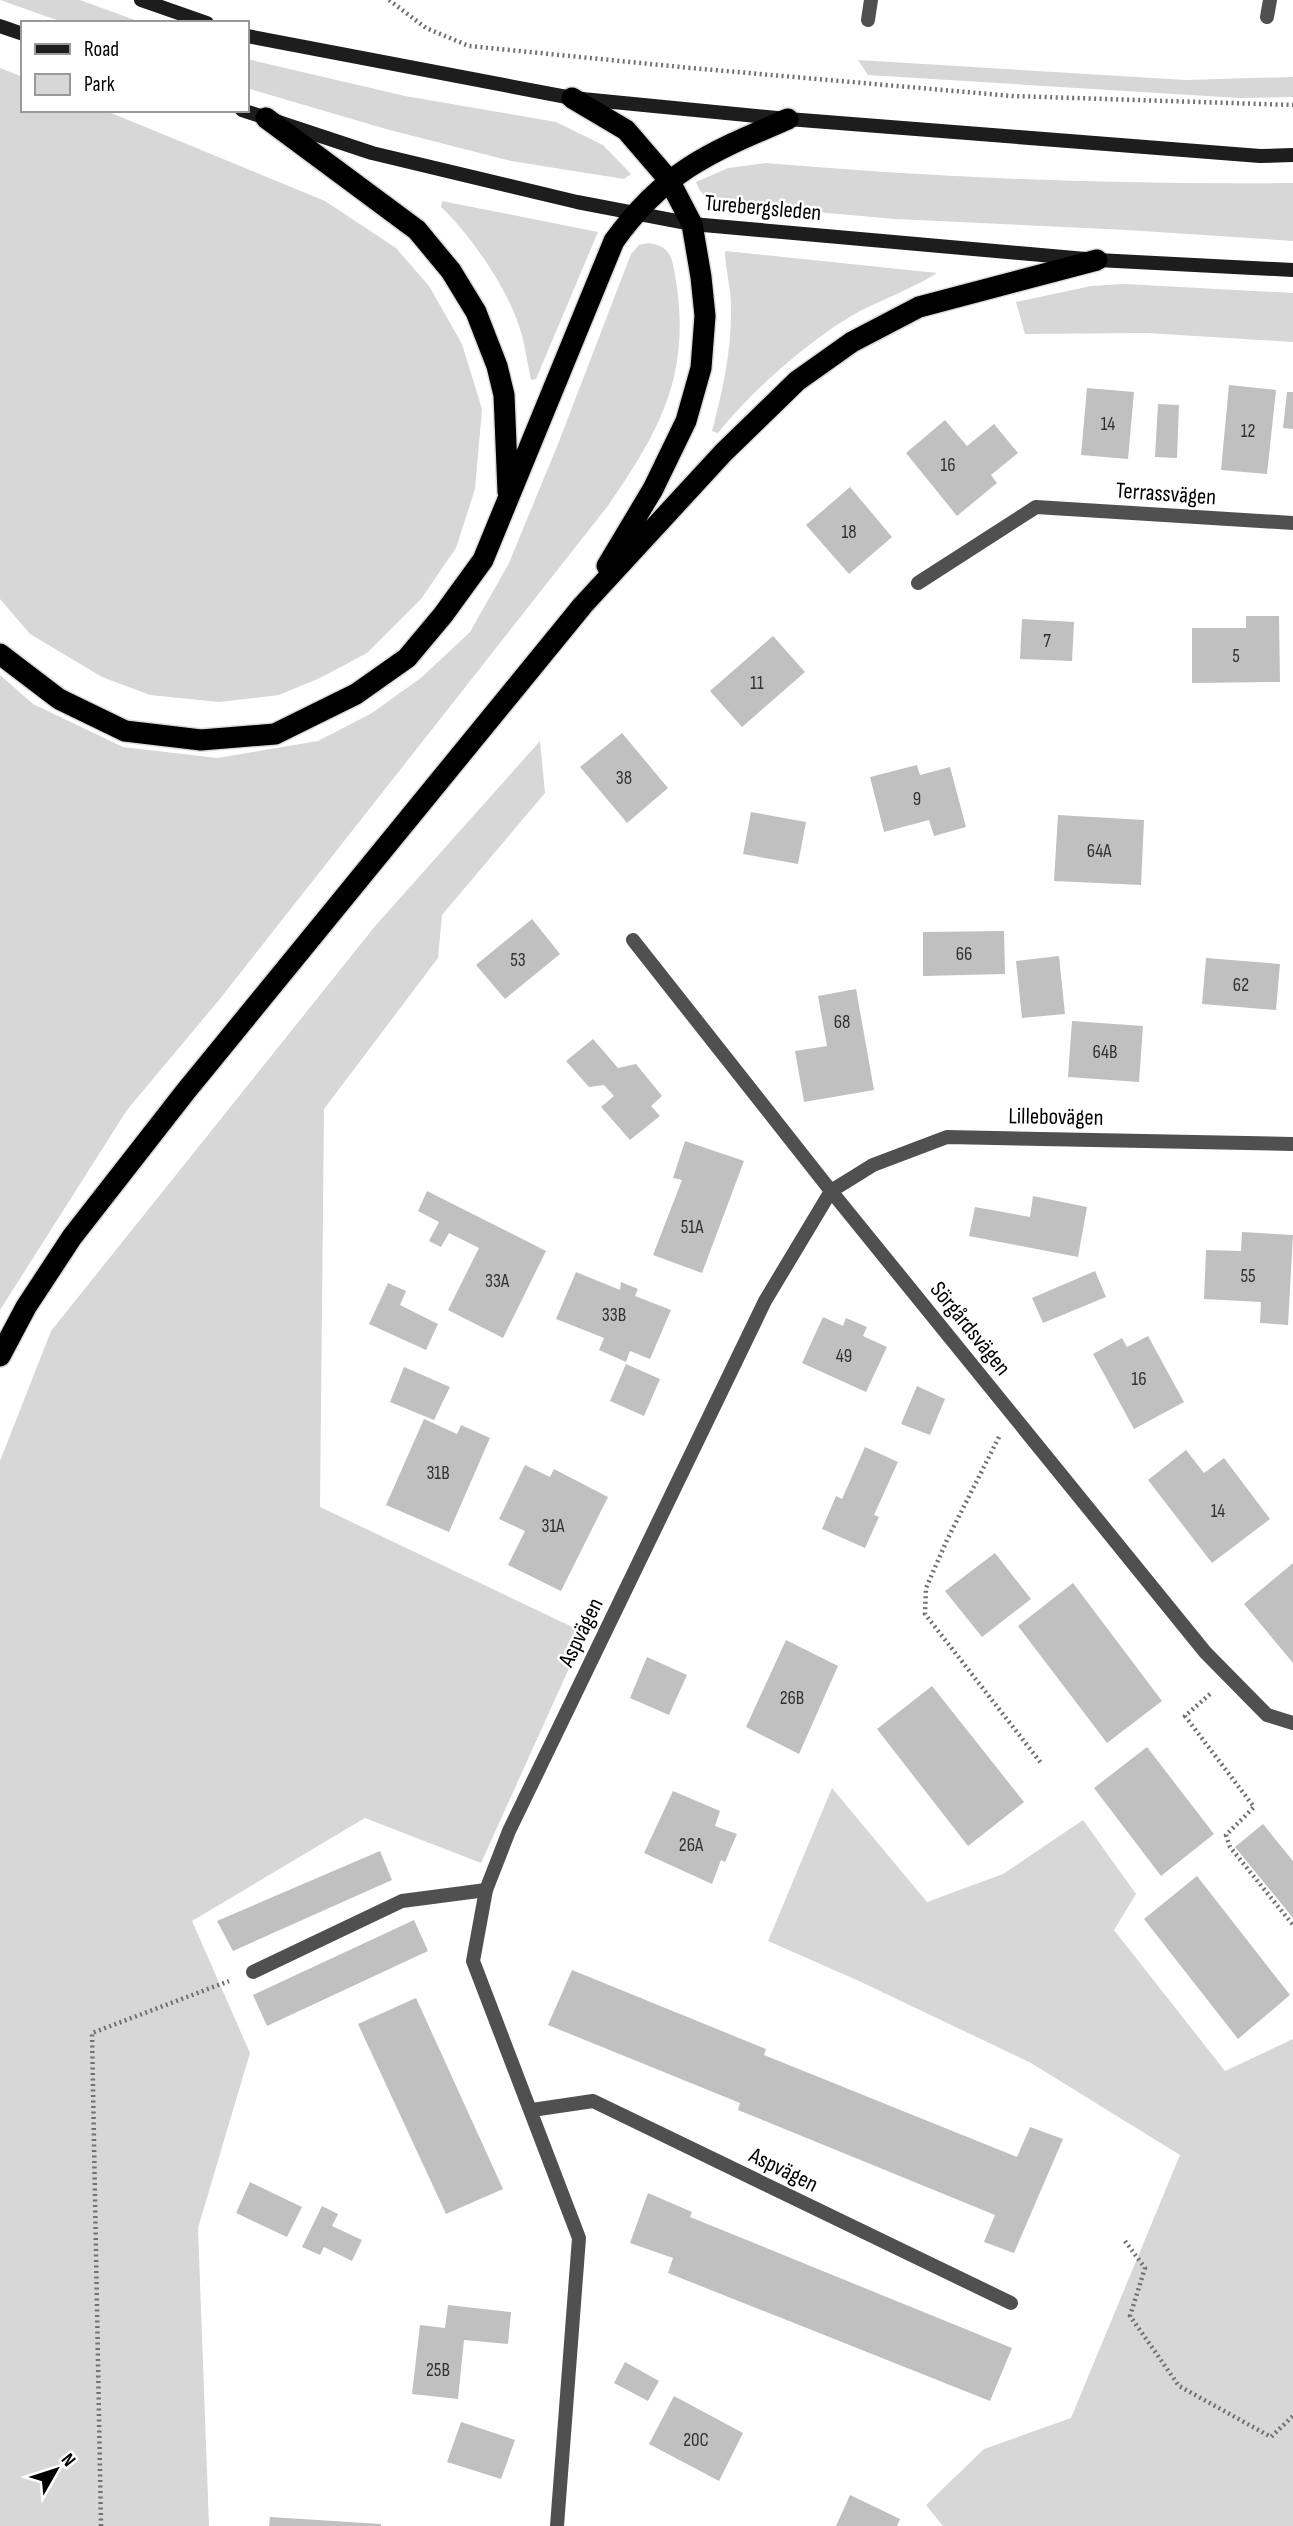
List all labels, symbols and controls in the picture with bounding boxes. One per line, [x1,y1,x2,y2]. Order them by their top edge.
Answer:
legend [21,21,248,112]
text: Road [84,37,119,62]
text: Park [84,72,115,97]
street label: Turebergsleden [703,189,823,227]
house number: 14 [1101,413,1115,436]
house number: 12 [1241,420,1255,443]
house number: 16 [941,454,955,477]
street label: Terrassvägen [1115,477,1217,511]
house number: 18 [842,521,856,544]
house number: 7 [1043,630,1051,653]
house number: 5 [1232,645,1240,668]
house number: 11 [750,672,764,695]
house number: 38 [616,767,632,790]
house number: 9 [913,788,921,811]
house number: 64A [1087,840,1112,863]
house number: 66 [956,943,972,966]
house number: 53 [510,949,526,972]
house number: 62 [1233,974,1249,997]
house number: 68 [834,1011,850,1034]
house number: 64B [1092,1041,1118,1064]
street label: Lillebovägen [1008,1102,1104,1132]
house number: 51A [681,1216,704,1239]
house number: 55 [1240,1265,1256,1288]
house number: 33A [485,1270,510,1293]
street label: Sörgårdsvägen [924,1276,1017,1381]
house number: 33B [602,1304,626,1327]
house number: 49 [836,1345,852,1368]
house number: 16 [1132,1368,1146,1391]
house number: 31B [426,1462,450,1485]
house number: 14 [1211,1500,1225,1523]
house number: 31A [541,1515,565,1538]
street label: Aspvägen [552,1593,610,1672]
house number: 26B [780,1687,804,1710]
house number: 26A [679,1834,704,1857]
street label: Aspvägen [744,2141,823,2199]
house number: 25B [426,2359,450,2382]
house number: 20C [683,2429,709,2452]
north arrow [21,2435,91,2505]
text: N [56,2449,80,2471]

